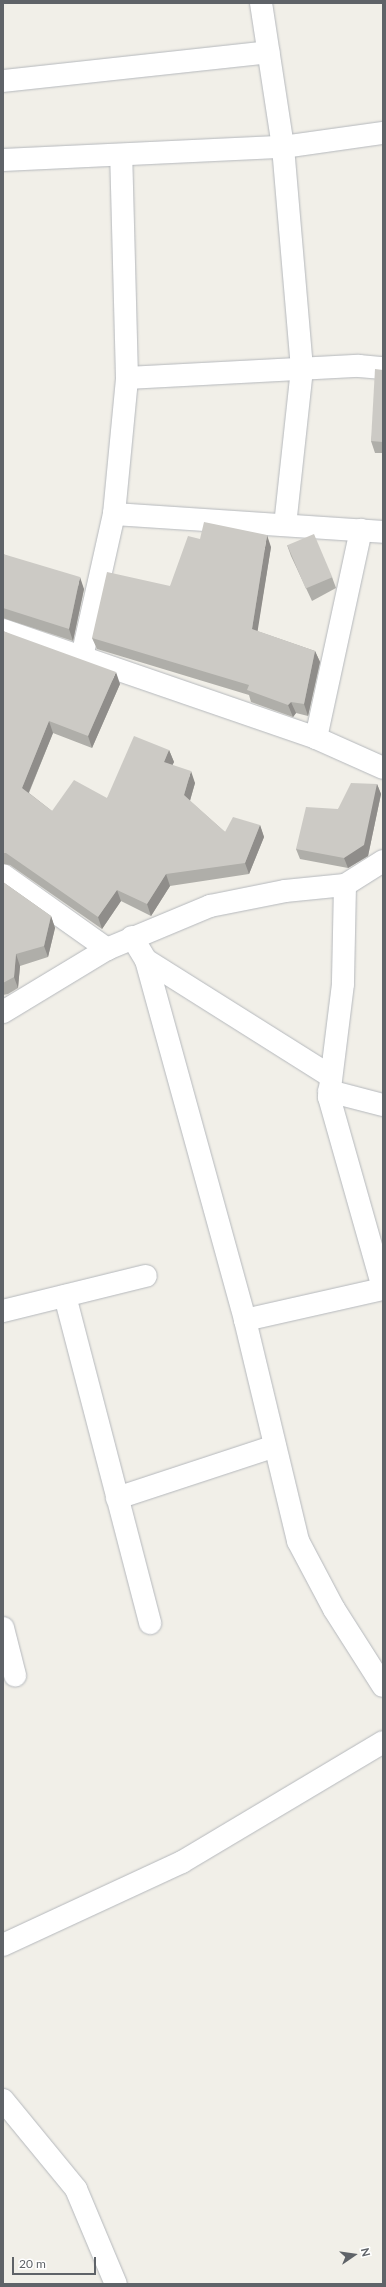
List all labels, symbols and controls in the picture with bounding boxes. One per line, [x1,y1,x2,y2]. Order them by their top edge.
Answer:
north arrow [334,2235,374,2275]
text: N [359,2247,373,2258]
scale bar [14,2249,98,2275]
text: 20 m [19,2256,46,2271]

